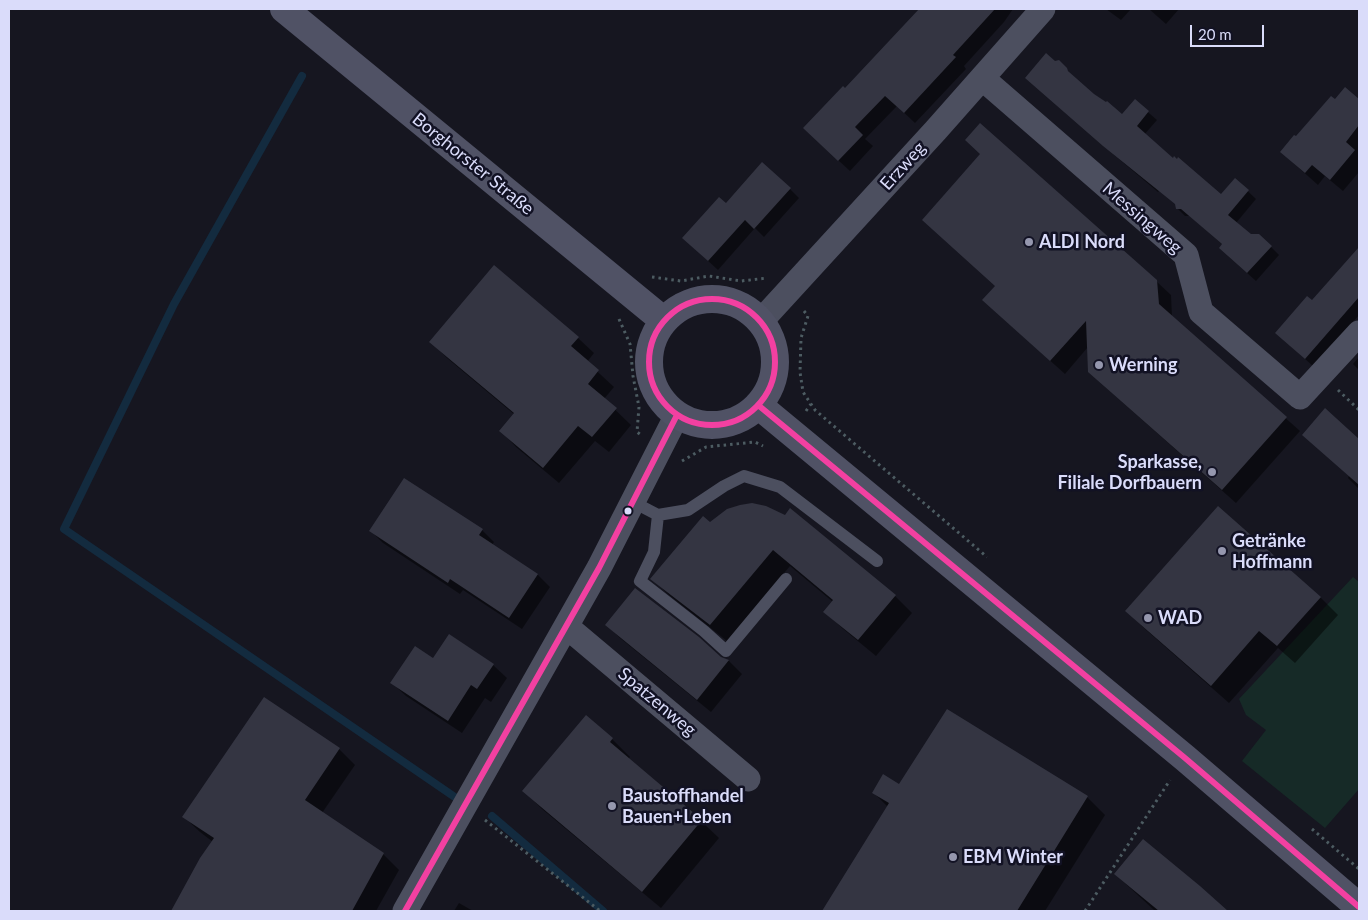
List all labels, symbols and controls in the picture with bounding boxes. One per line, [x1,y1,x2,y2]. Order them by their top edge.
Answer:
scale bar [1193,15,1267,47]
text: 20 m [1198,25,1232,43]
street label: Borghorster Straße [408,108,538,220]
street label: Erzweg [876,137,930,195]
street label: Messingweg [1098,178,1186,258]
place label: ALDI Nord [1039,231,1125,253]
marker: ALDI Nord [1023,236,1035,248]
place label: Werning [1109,354,1178,376]
marker: Werning [1093,359,1105,371]
place label: Sparkasse, Filiale Dorfbauern [1057,451,1202,494]
marker: Sparkasse, Filiale Dorfbauern [1206,466,1218,478]
unlabelled marker [623,506,633,516]
place label: Getränke Hoffmann [1232,530,1313,572]
marker: Getränke Hoffmann [1216,545,1228,557]
place label: WAD [1158,607,1202,629]
marker: WAD [1142,612,1154,624]
street label: Spatzenweg [614,663,700,741]
place label: Baustoffhandel Bauen+Leben [622,785,744,828]
marker: Baustoffhandel Bauen+Leben [606,800,618,812]
place label: EBM Winter [963,846,1063,868]
marker: EBM Winter [947,851,959,863]

